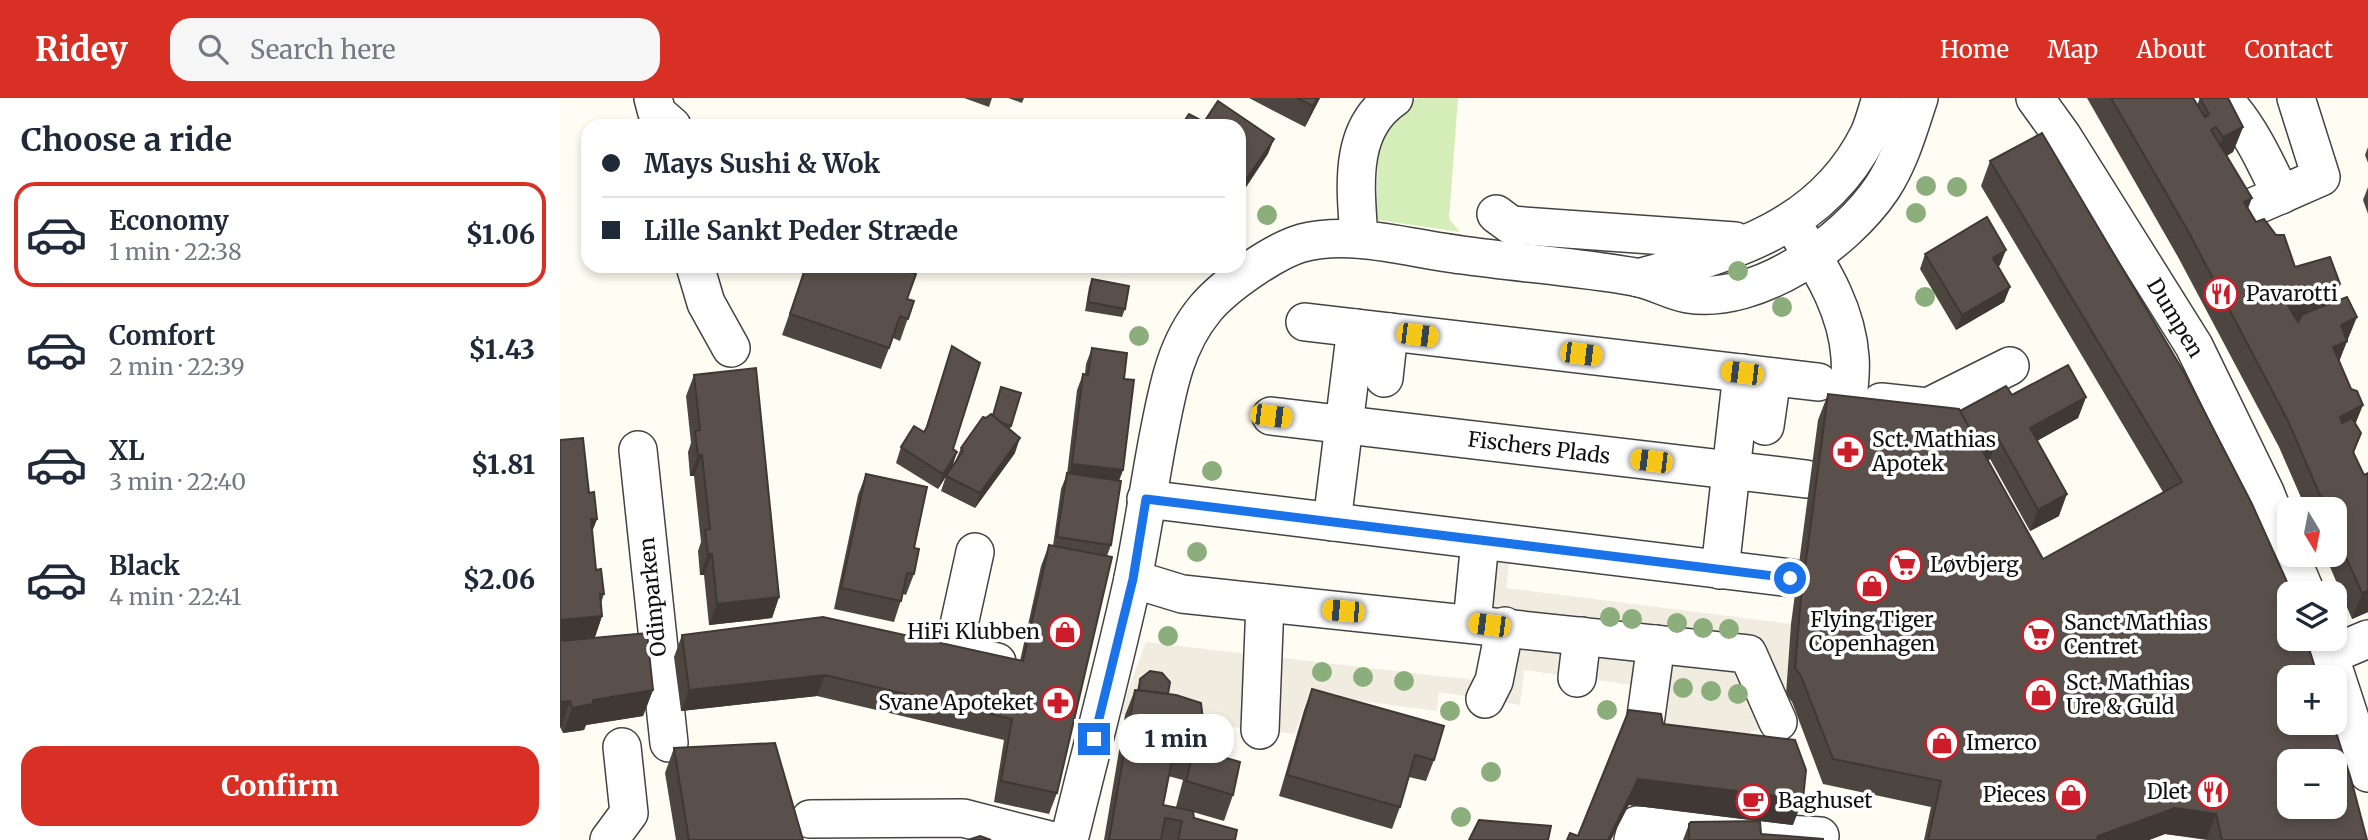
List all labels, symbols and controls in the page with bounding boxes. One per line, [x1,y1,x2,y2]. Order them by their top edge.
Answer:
search box [170,18,660,81]
text: Ridey [35,29,128,70]
icon: search [194,30,232,68]
text: Search here [250,33,396,66]
text: Home [1940,34,2009,65]
text: Map [2047,34,2098,65]
text: About [2136,34,2206,65]
text: Contact [2244,34,2333,65]
text: Choose a ride [21,120,232,160]
text: Mays Sushi & Wok [644,147,880,180]
icon: car [25,203,88,266]
text: Economy [109,204,229,237]
text: Lille Sankt Peder Stræde [644,214,958,247]
text: $1.06 [466,218,535,251]
text: 1 min · 22:38 [109,237,242,266]
street label: Dumpen [2141,273,2210,362]
restaurant icon: Pavarotti [2202,275,2240,313]
place label: Pavarotti [2246,280,2338,307]
icon: car [25,318,88,381]
text: Comfort [109,319,215,352]
car [1395,322,1440,348]
text: $1.43 [469,333,535,366]
car [1559,341,1604,367]
text: 2 min · 22:39 [109,352,245,381]
car [1720,360,1765,386]
car [1249,403,1294,429]
street label: Fischers Plads [1466,425,1612,470]
place label: Sct. Mathias Apotek [1871,426,1996,477]
icon: car [25,433,88,496]
pharmacy icon: Sct. Mathias Apotek [1829,433,1867,471]
text: XL [109,434,145,467]
text: $1.81 [471,448,535,481]
car [1629,448,1674,474]
text: 3 min · 22:40 [109,467,246,496]
north arrow [2277,497,2347,567]
map controls [2277,497,2347,819]
street label: Odinparken [633,536,672,658]
supermarket icon: Løvbjerg [1886,546,1924,584]
icon: car [25,548,88,611]
text: Black [109,549,180,582]
place label: Løvbjerg [1930,551,2019,578]
route start [1774,562,1806,594]
text: $2.06 [463,563,535,596]
shop icon: Flying Tiger Copenhagen [1853,567,1891,605]
button: layers [2277,581,2347,651]
text: 4 min · 22:41 [109,582,241,611]
car [1322,599,1365,623]
place label: Flying Tiger Copenhagen [1809,606,1935,657]
place label: Sanct Mathias Centret [2064,609,2208,660]
car [1467,612,1512,638]
shop icon: HiFi Klubben [1046,613,1084,651]
supermarket icon: Sanct Mathias Centret [2020,616,2058,654]
place label: HiFi Klubben [907,618,1040,645]
button: + [2277,665,2347,735]
place label: Sct. Mathias Ure & Guld [2066,669,2190,720]
shop icon: Sct. Mathias Ure & Guld [2022,676,2060,714]
pharmacy icon: Svane Apoteket [1039,684,1077,722]
place label: Svane Apoteket [878,689,1034,716]
callout: 1 min [1118,714,1234,764]
route end [1078,723,1110,755]
text: 1 min [1144,724,1208,753]
shop icon: Imerco [1923,724,1961,762]
place label: Imerco [1966,729,2037,756]
button: Confirm [21,746,539,826]
button: − [2277,749,2347,819]
restaurant icon: Dlet [2194,773,2232,811]
shop icon: Pieces [2052,776,2090,814]
place label: Dlet [2147,778,2188,805]
place label: Pieces [1983,781,2046,808]
cafe icon: Baghuset [1734,782,1772,820]
place label: Baghuset [1778,787,1872,814]

